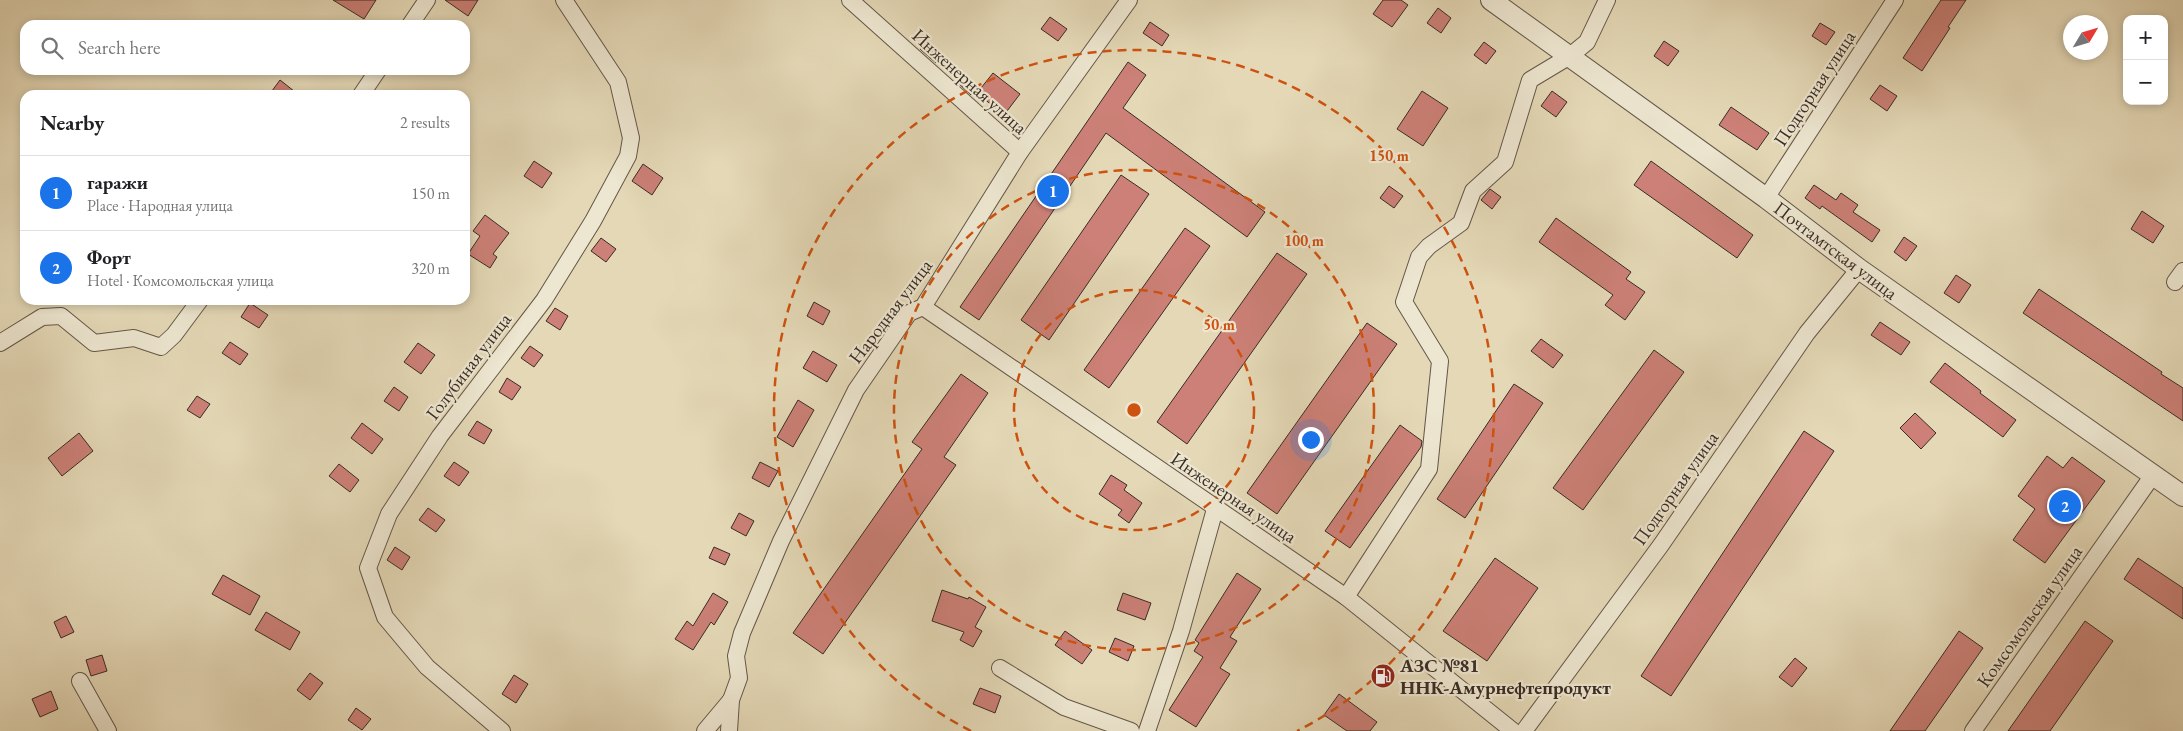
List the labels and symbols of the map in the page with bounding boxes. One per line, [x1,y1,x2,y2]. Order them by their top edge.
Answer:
north arrow [2063,15,2108,60]
street label: Инженерная улица [907,23,1033,140]
street label: Подгорная улица [1768,25,1861,151]
text: 150 m [1369,146,1409,165]
pin: 1 [1037,172,1069,210]
street label: Почтамтская улица [1769,196,1903,306]
text: 100 m [1284,231,1324,250]
street label: Народная улица [843,254,938,369]
street label: Голубиная улица [420,307,517,425]
text: 50 m [1203,315,1235,334]
centre of rings [1125,401,1143,419]
street label: Подгорная улица [1627,426,1724,550]
your location [1298,427,1324,453]
street label: Инженерная улица [1166,446,1302,549]
pin: 2 [2049,487,2081,525]
street label: Комсомольская улица [1971,540,2088,692]
place label: АЗС №81 ННК-Амурнефтепродукт [1399,653,1611,700]
fuel station icon: АЗС №81 ННК-Амурнефтепродукт [1370,663,1396,689]

